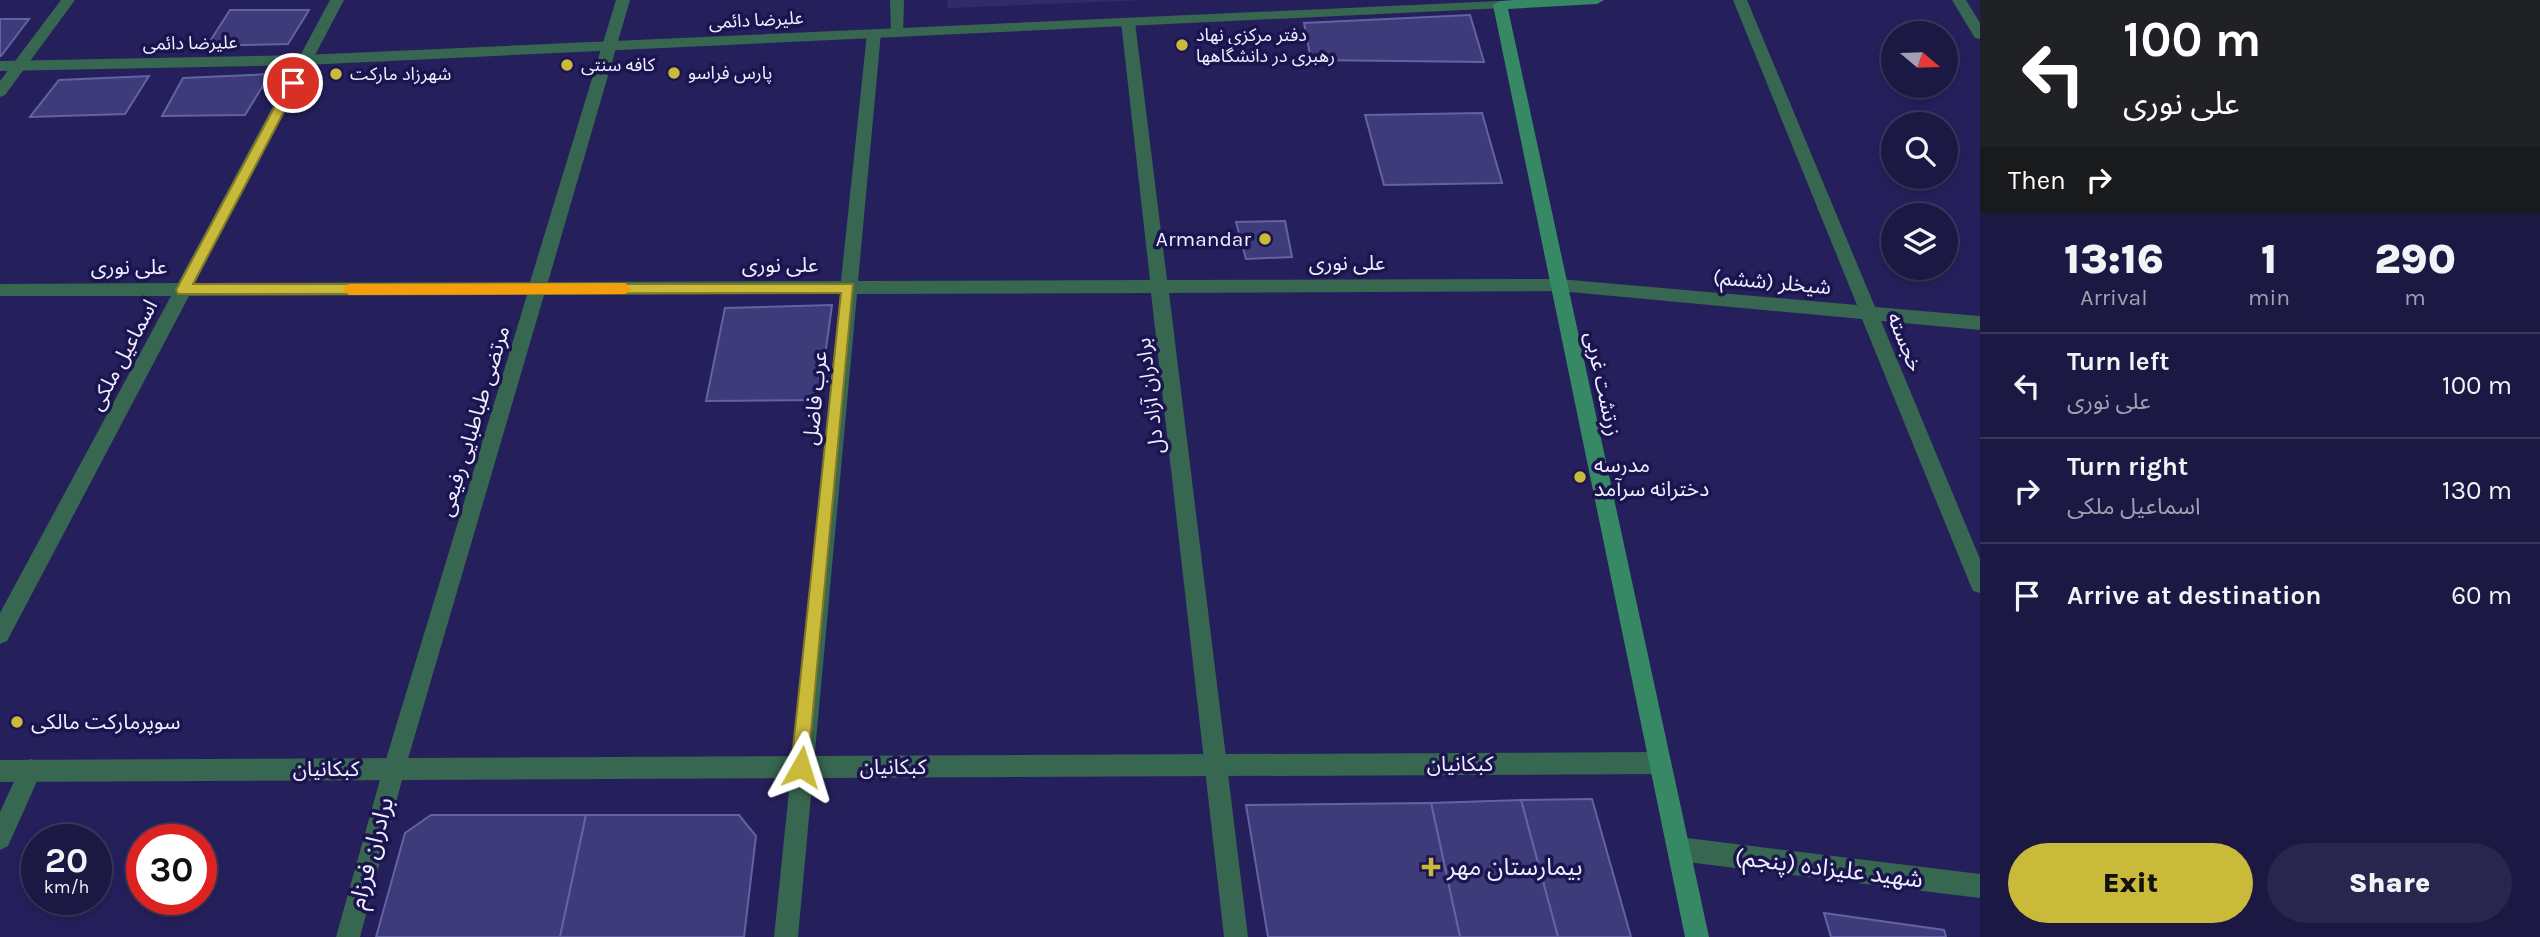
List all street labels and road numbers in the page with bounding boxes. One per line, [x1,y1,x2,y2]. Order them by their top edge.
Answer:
street label: علیرضا دائمی [708,7,804,33]
street label: علیرضا دائمی [142,31,238,55]
street label: علی نوری [1309,251,1385,275]
street label: علی نوری [742,253,818,277]
street label: علی نوری [91,255,167,279]
street label: شیخلر (ششم) [1712,265,1832,302]
street label: اسماعیل ملکی [84,296,162,414]
street label: خجسته [1882,309,1928,375]
street label: مرتضی طباطبایی رفیعی [434,323,514,519]
street label: زرتشت غربی [1580,330,1626,438]
street label: برادران آزاد دل [1131,337,1169,455]
street label: عرب فاضل [798,350,832,446]
street label: کبکانیان [1427,752,1494,776]
street label: کبکانیان [860,755,927,779]
street label: کبکانیان [293,757,360,781]
street label: برادران فرزام [343,794,403,913]
street label: شهید علیزاده (پنجم) [1733,843,1925,896]

